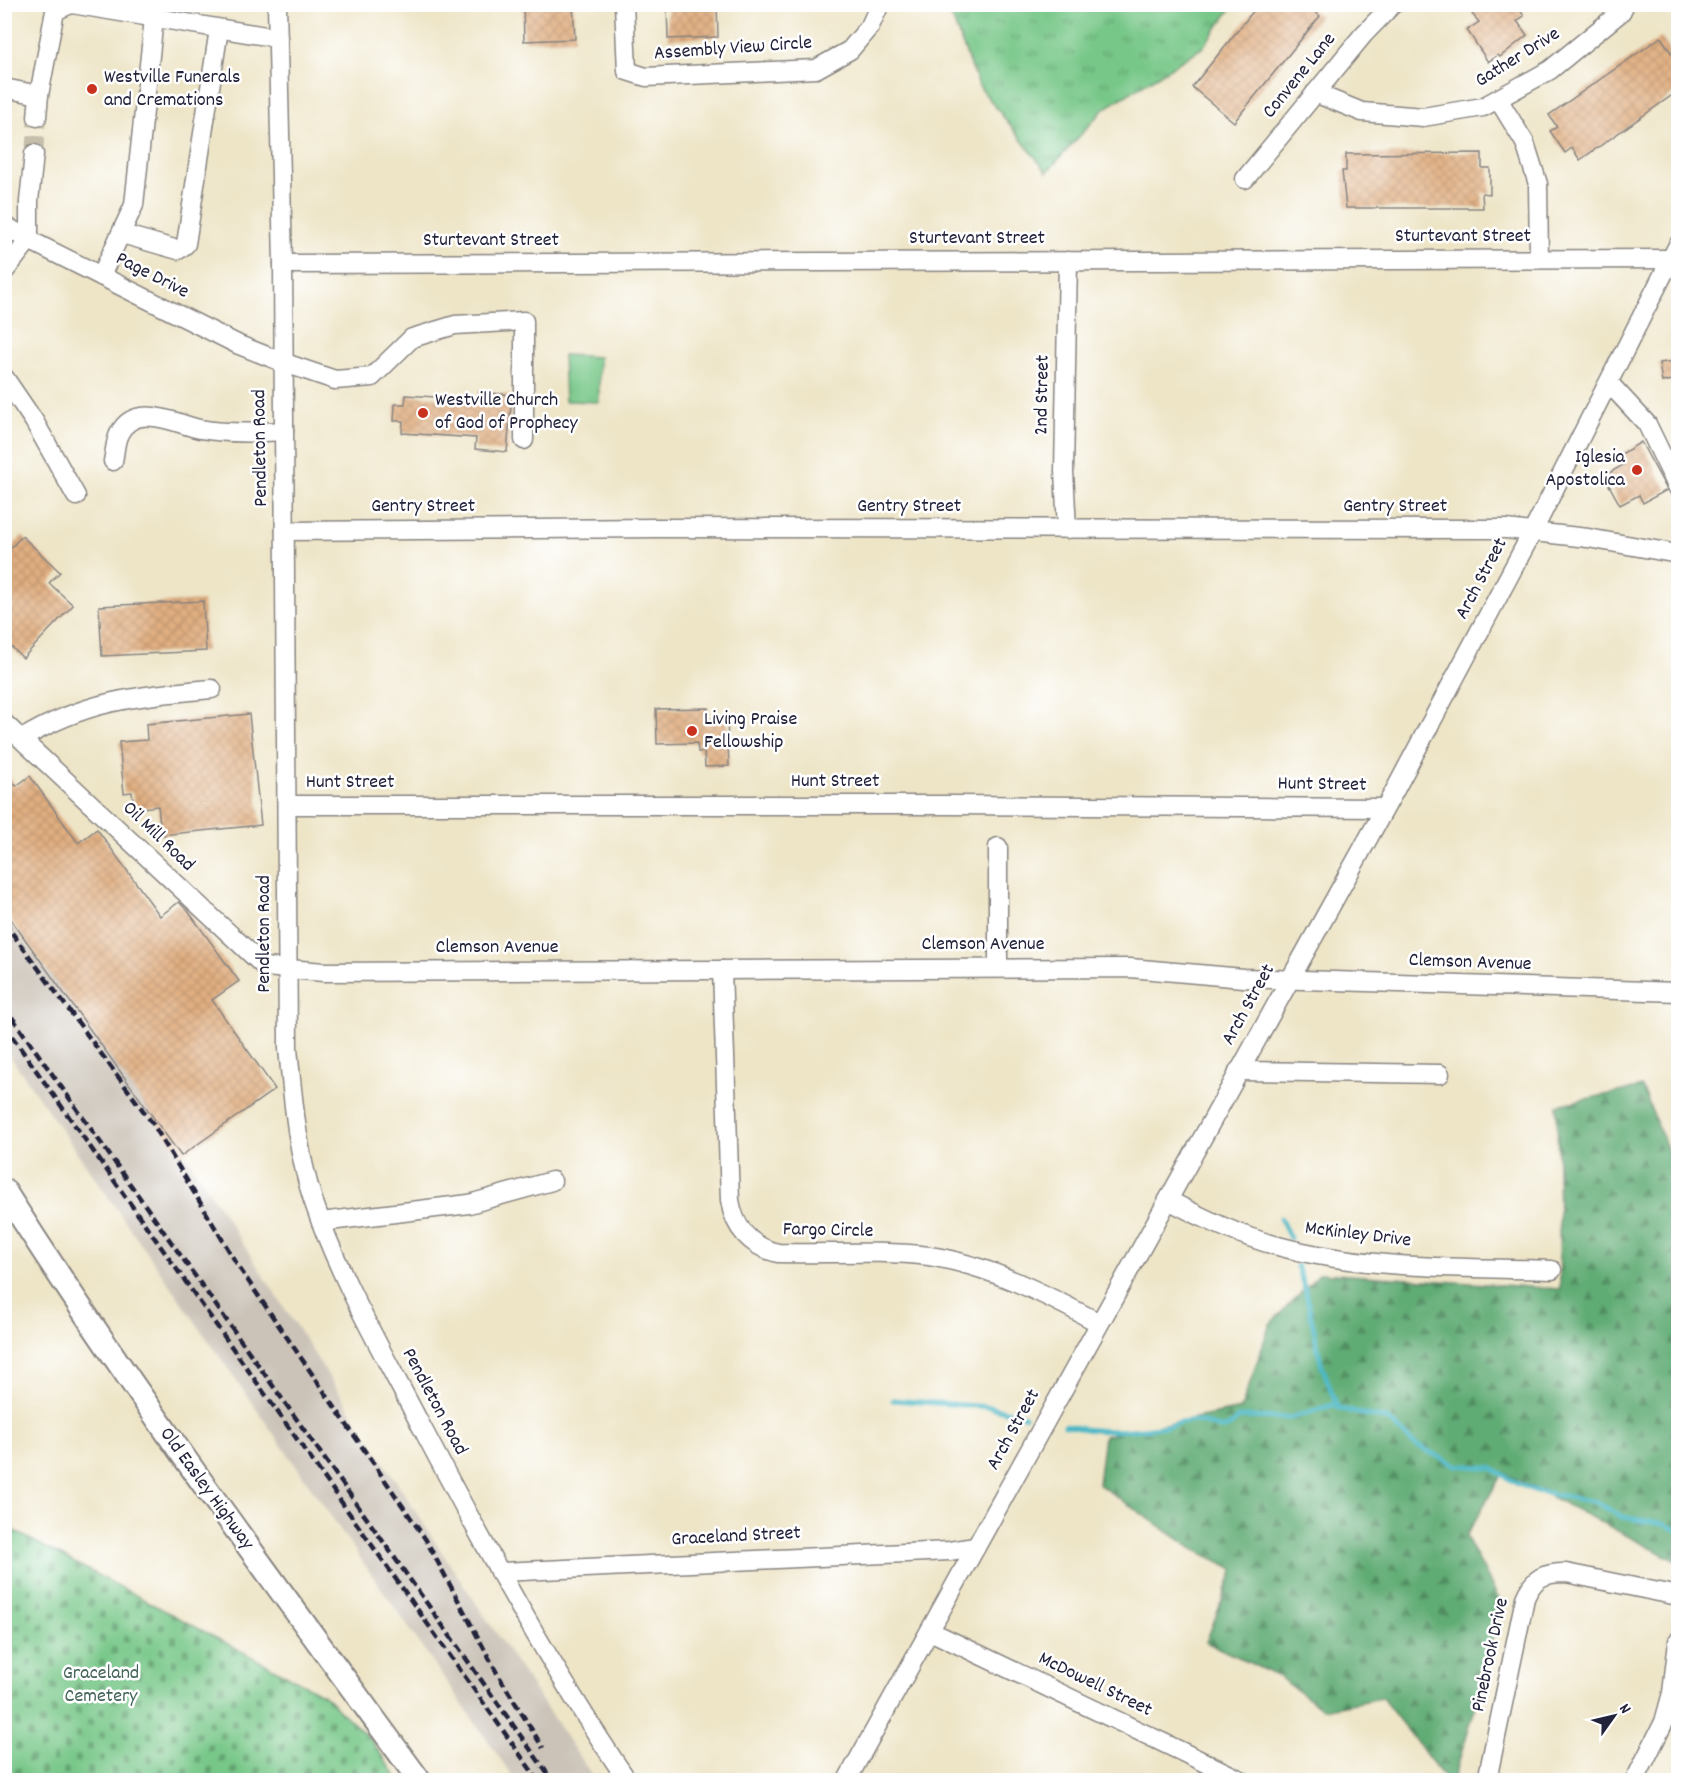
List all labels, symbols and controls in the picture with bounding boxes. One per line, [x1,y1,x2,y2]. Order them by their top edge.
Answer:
street label: Gather Drive [1470,21,1566,95]
street label: Convene Lane [1257,27,1344,125]
street label: Assembly View Circle [653,29,813,68]
place label: Westville Funerals and Cremations [104,64,241,115]
marker: Westville Funerals and Cremations [85,82,99,96]
street label: Sturtevant Street [1395,223,1531,251]
street label: Sturtevant Street [909,225,1045,253]
street label: Sturtevant Street [423,227,559,255]
street label: Page Drive [110,246,194,307]
street label: 2nd Street [1028,354,1058,436]
place label: Westville Church of God of Prophecy [435,387,579,438]
street label: Pendleton Road [246,389,276,507]
marker: Westville Church of God of Prophecy [416,406,430,420]
place label: Iglesia Apostolica [1545,444,1626,495]
marker: Iglesia Apostolica [1630,463,1644,477]
street label: Gentry Street [371,493,475,521]
street label: Gentry Street [857,493,961,521]
street label: Gentry Street [1343,493,1447,521]
street label: Arch Street [1449,533,1515,625]
place label: Living Praise Fellowship [704,706,797,757]
marker: Living Praise Fellowship [685,724,699,738]
street label: Hunt Street [791,768,879,796]
street label: Hunt Street [306,769,394,797]
street label: Hunt Street [1277,770,1367,800]
street label: Oil Mill Road [115,795,201,879]
street label: Pendleton Road [251,875,279,993]
street label: Clemson Avenue [921,931,1045,959]
street label: Clemson Avenue [435,934,559,962]
street label: Clemson Avenue [1408,947,1532,979]
street label: Arch Street [1215,959,1283,1051]
street label: McKinley Drive [1303,1215,1413,1255]
street label: Fargo Circle [782,1216,874,1246]
street label: Pendleton Road [394,1344,474,1460]
street label: Arch Street [980,1384,1048,1476]
street label: Old Easley Highway [152,1422,261,1557]
street label: Graceland Street [671,1520,801,1554]
street label: Pinebrook Drive [1465,1595,1517,1715]
street label: McDowell Street [1033,1645,1157,1725]
park label: Graceland Cemetery [63,1660,139,1711]
north arrow [1584,1686,1644,1746]
text: N [1613,1699,1636,1719]

